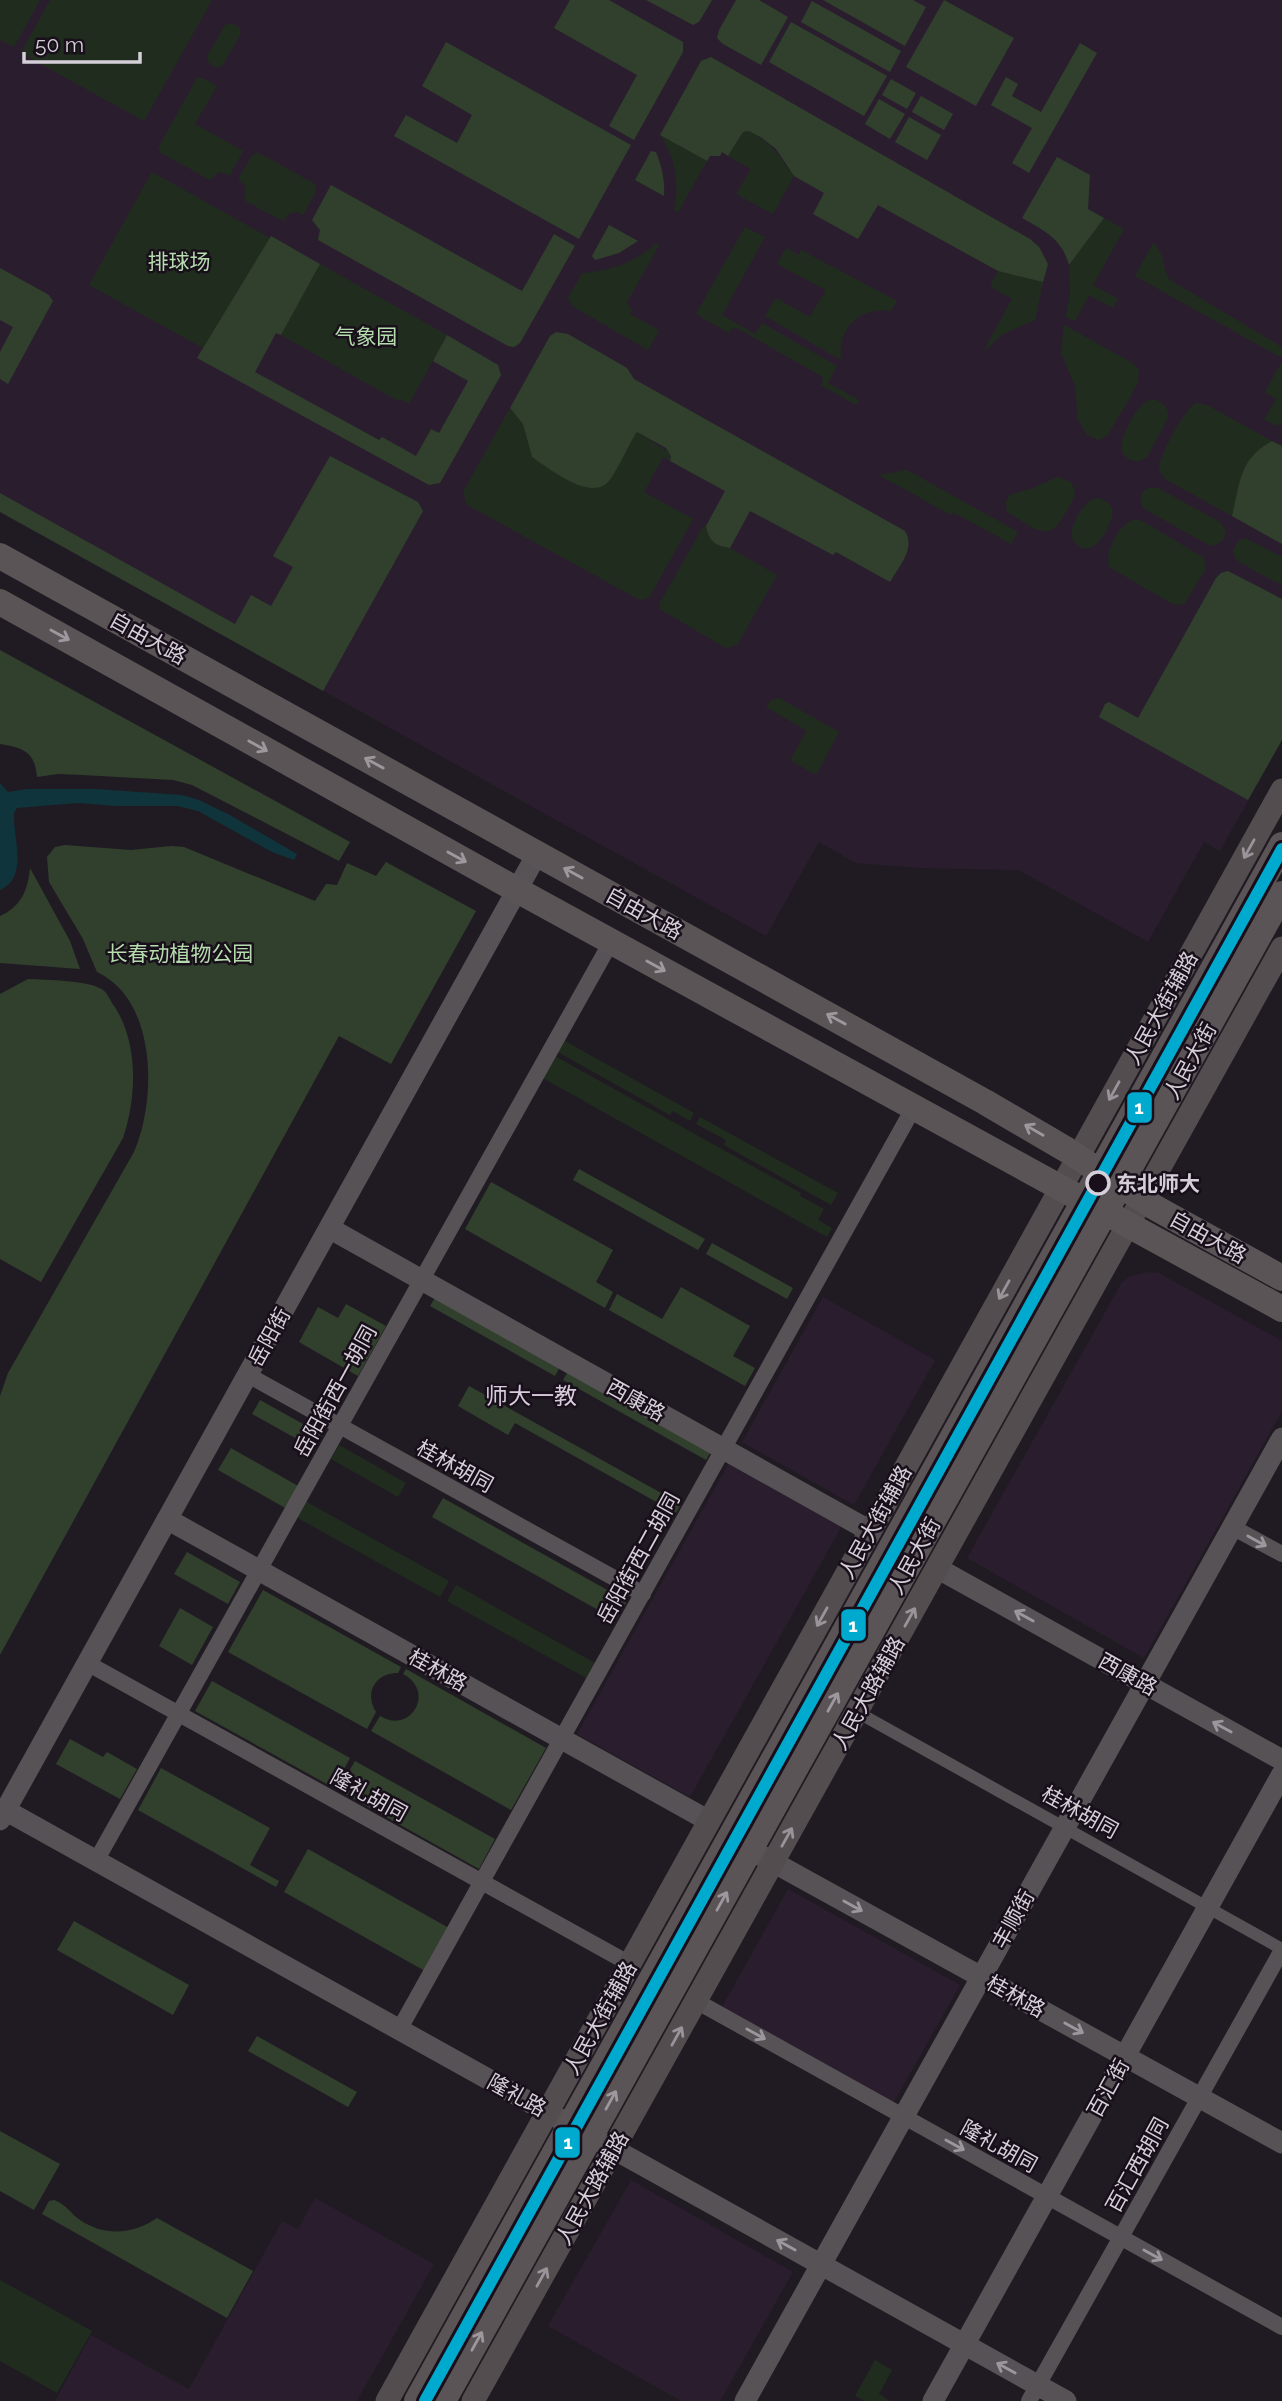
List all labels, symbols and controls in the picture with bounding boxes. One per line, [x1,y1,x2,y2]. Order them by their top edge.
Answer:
scale bar [24,21,140,65]
text: 50 m [35,32,84,57]
park label: 排球场 [148,249,211,274]
park label: 气象园 [335,324,398,349]
street label: 自由大路 [105,607,191,669]
one-way arrow [49,628,69,642]
one-way arrow [248,739,268,753]
one-way arrow [364,756,384,770]
one-way arrow [1242,839,1256,859]
one-way arrow [446,851,467,864]
one-way arrow [563,866,583,880]
street label: 自由大路 [601,882,687,944]
park label: 长春动植物公园 [107,941,254,966]
street label: 人民大街辅路 [1119,947,1203,1069]
one-way arrow [645,960,666,974]
one-way arrow [826,1012,847,1025]
street label: 人民大街 [1159,1018,1221,1104]
one-way arrow [1107,1080,1121,1101]
line badge: 1 [1126,1091,1153,1124]
text: 1 [1134,1096,1144,1118]
one-way arrow [1025,1123,1045,1137]
marker: 东北师大 [1086,1171,1110,1195]
place label: 东北师大 [1116,1171,1200,1196]
street label: 自由大路 [1165,1206,1251,1268]
one-way arrow [997,1279,1010,1300]
street label: 岳阳街 [243,1303,295,1371]
street label: 岳阳街西一胡同 [288,1321,382,1461]
street label: 西康路 [602,1374,670,1426]
district label: 师大一教 [485,1382,577,1409]
street label: 桂林胡同 [412,1435,498,1497]
street label: 人民大街辅路 [833,1461,917,1583]
street label: 岳阳街西二胡同 [591,1488,685,1628]
street label: 人民大街 [883,1513,945,1599]
one-way arrow [1246,1534,1267,1548]
one-way arrow [815,1607,829,1627]
one-way arrow [903,1607,917,1627]
line badge: 1 [840,1608,867,1642]
one-way arrow [1014,1609,1034,1623]
text: 1 [848,1614,858,1636]
street label: 人民大路辅路 [827,1632,909,1754]
street label: 桂林路 [404,1644,472,1696]
street label: 西康路 [1094,1648,1162,1700]
one-way arrow [826,1693,840,1713]
one-way arrow [1213,1720,1233,1734]
street label: 隆礼胡同 [326,1764,412,1826]
street label: 桂林胡同 [1037,1781,1123,1843]
one-way arrow [780,1827,794,1847]
street label: 丰顺街 [987,1885,1039,1953]
one-way arrow [716,1891,729,1912]
one-way arrow [843,1899,863,1913]
street label: 人民大街辅路 [559,1957,641,2079]
street label: 桂林路 [982,1970,1050,2022]
one-way arrow [1063,2022,1084,2035]
one-way arrow [670,2026,684,2046]
one-way arrow [745,2028,766,2041]
street label: 百汇街 [1082,2054,1134,2122]
street label: 隆礼路 [483,2069,551,2121]
one-way arrow [605,2090,618,2111]
street label: 百汇西胡同 [1101,2113,1173,2217]
street label: 隆礼胡同 [956,2115,1042,2177]
line badge: 1 [554,2126,581,2159]
street label: 人民大路辅路 [551,2127,633,2249]
text: 1 [563,2131,573,2153]
one-way arrow [944,2138,964,2152]
one-way arrow [776,2238,797,2251]
one-way arrow [1143,2249,1163,2263]
one-way arrow [536,2267,549,2288]
one-way arrow [470,2332,484,2352]
one-way arrow [996,2361,1017,2374]

